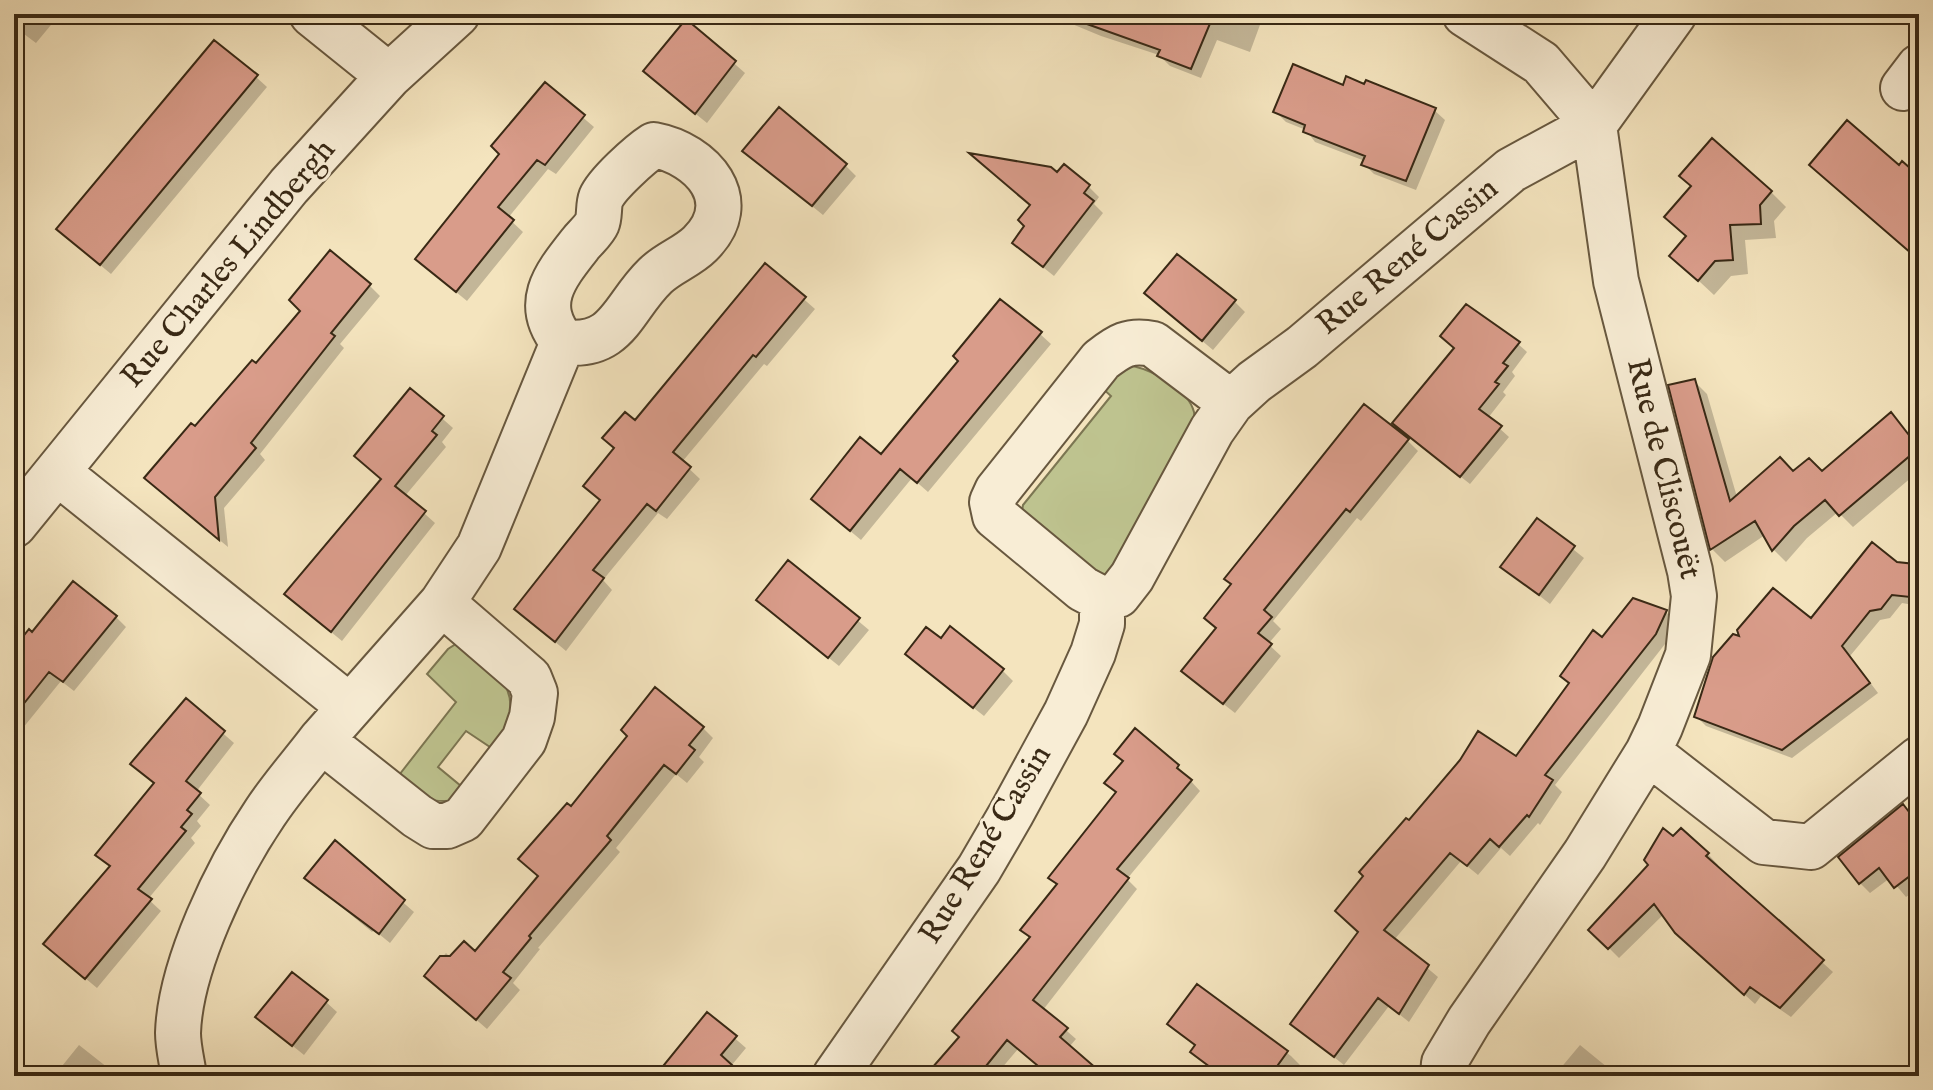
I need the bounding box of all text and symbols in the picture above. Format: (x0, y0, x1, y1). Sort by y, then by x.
street label: Rue Charles Lindbergh (113, 131, 345, 397)
street label: Rue René Cassin (1309, 169, 1507, 345)
street label: Rue de Cliscouët (1616, 355, 1710, 584)
street label: Rue René Cassin (911, 738, 1061, 952)

